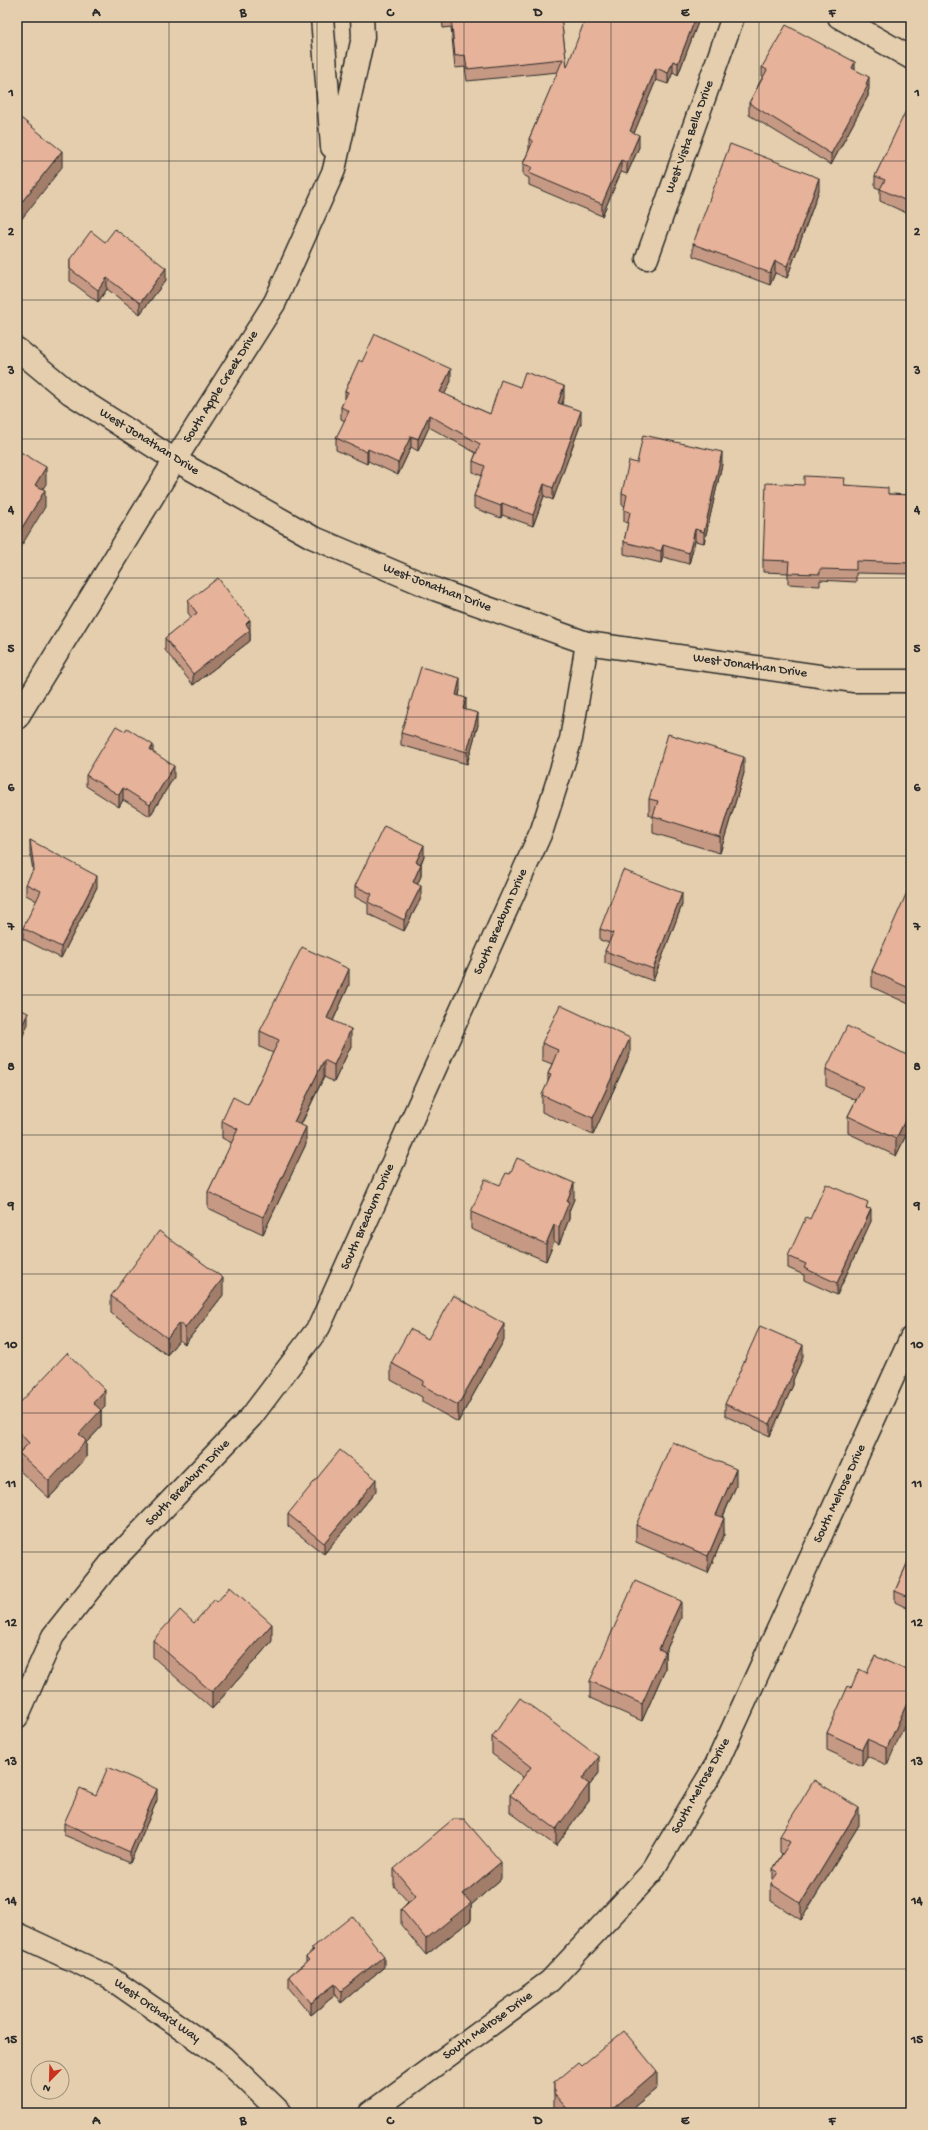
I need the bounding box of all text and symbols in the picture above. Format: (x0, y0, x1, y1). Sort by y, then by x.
text: A (91, 6, 101, 21)
text: B (239, 6, 248, 21)
text: C (385, 6, 395, 21)
text: D (533, 6, 543, 21)
text: E (681, 6, 690, 21)
text: F (828, 6, 837, 21)
street label: West Vista Bella Drive (663, 78, 718, 196)
text: 1 (7, 86, 14, 101)
text: 1 (913, 86, 920, 101)
text: 2 (8, 225, 15, 240)
text: 2 (914, 225, 921, 240)
street label: South Apple Creek Drive (180, 328, 262, 446)
text: 3 (7, 364, 15, 379)
text: 3 (913, 364, 921, 379)
street label: West Jonathan Drive (96, 405, 202, 479)
text: 4 (7, 503, 15, 518)
text: 4 (913, 503, 921, 518)
street label: West Jonathan Drive (381, 560, 494, 616)
text: 5 (8, 642, 15, 657)
text: 5 (914, 642, 921, 657)
street label: West Jonathan Drive (692, 651, 808, 681)
text: 6 (8, 781, 15, 796)
text: 6 (914, 781, 921, 796)
street label: South Breaburn Drive (471, 866, 531, 977)
text: 7 (7, 920, 16, 935)
text: 7 (913, 920, 922, 935)
text: 8 (7, 1060, 15, 1075)
text: 8 (913, 1060, 921, 1075)
street label: South Breaburn Drive (338, 1161, 398, 1272)
text: 9 (7, 1199, 15, 1214)
text: 9 (913, 1199, 921, 1214)
text: 10 (4, 1338, 18, 1353)
text: 10 (910, 1338, 924, 1353)
street label: South Breaburn Drive (143, 1436, 233, 1529)
street label: South Melrose Drive (811, 1442, 870, 1546)
text: 11 (5, 1477, 16, 1492)
text: 11 (911, 1477, 922, 1492)
text: 12 (4, 1616, 17, 1631)
text: 12 (910, 1616, 923, 1631)
street label: South Melrose Drive (668, 1735, 734, 1836)
text: 13 (4, 1755, 17, 1770)
text: 13 (910, 1755, 923, 1770)
text: 14 (4, 1894, 18, 1909)
text: 14 (910, 1894, 924, 1909)
street label: West Orchard Way (111, 1976, 204, 2047)
street label: South Melrose Drive (440, 1988, 536, 2064)
text: 15 (4, 2033, 17, 2048)
text: 15 (910, 2033, 923, 2048)
north arrow (30, 2060, 70, 2100)
text: N (41, 2080, 53, 2094)
text: A (91, 2114, 101, 2129)
text: B (239, 2114, 248, 2129)
text: C (385, 2114, 395, 2129)
text: D (533, 2114, 543, 2129)
text: E (681, 2114, 690, 2129)
text: F (828, 2114, 837, 2129)

